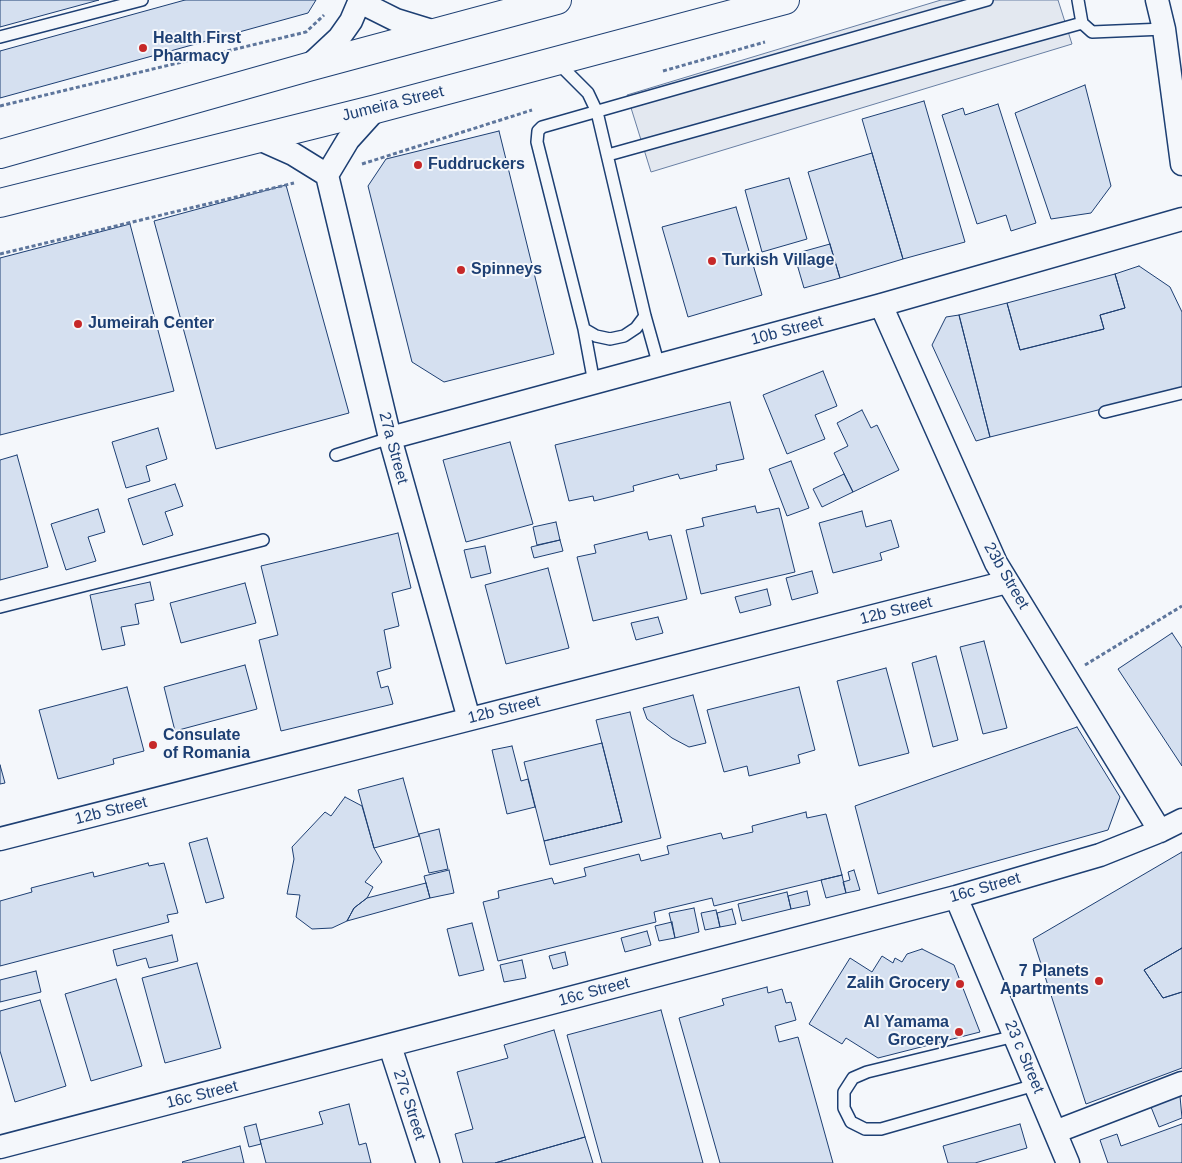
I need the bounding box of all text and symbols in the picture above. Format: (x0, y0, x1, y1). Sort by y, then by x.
place label: Health First Pharmacy (153, 29, 241, 67)
marker: Health First Pharmacy (137, 42, 149, 54)
street label: Jumeira Street (340, 82, 446, 126)
place label: Fuddruckers (428, 155, 525, 175)
marker: Fuddruckers (412, 159, 424, 171)
place label: Turkish Village (722, 251, 834, 271)
marker: Turkish Village (706, 255, 718, 267)
place label: Spinneys (471, 260, 542, 280)
marker: Spinneys (455, 264, 467, 276)
street label: 10b Street (749, 312, 825, 350)
place label: Jumeirah Center (88, 314, 214, 334)
marker: Jumeirah Center (72, 318, 84, 330)
street label: 27a Street (374, 410, 412, 486)
street label: 23b Street (979, 539, 1033, 613)
street label: 12b Street (858, 593, 934, 629)
street label: 12b Street (466, 692, 542, 728)
place label: Consulate of Romania (163, 726, 250, 764)
marker: Consulate of Romania (147, 739, 159, 751)
street label: 12b Street (73, 793, 149, 829)
street label: 16c Street (947, 869, 1023, 907)
place label: 7 Planets Apartments (1000, 962, 1089, 1000)
street label: 16c Street (556, 973, 632, 1011)
place label: Zalih Grocery (847, 974, 950, 994)
marker: 7 Planets Apartments (1093, 975, 1105, 987)
marker: Zalih Grocery (954, 978, 966, 990)
place label: Al Yamama Grocery (864, 1013, 949, 1051)
street label: 23 c Street (1000, 1018, 1048, 1096)
marker: Al Yamama Grocery (953, 1026, 965, 1038)
street label: 27c Street (389, 1067, 429, 1143)
street label: 16c Street (164, 1077, 240, 1113)

